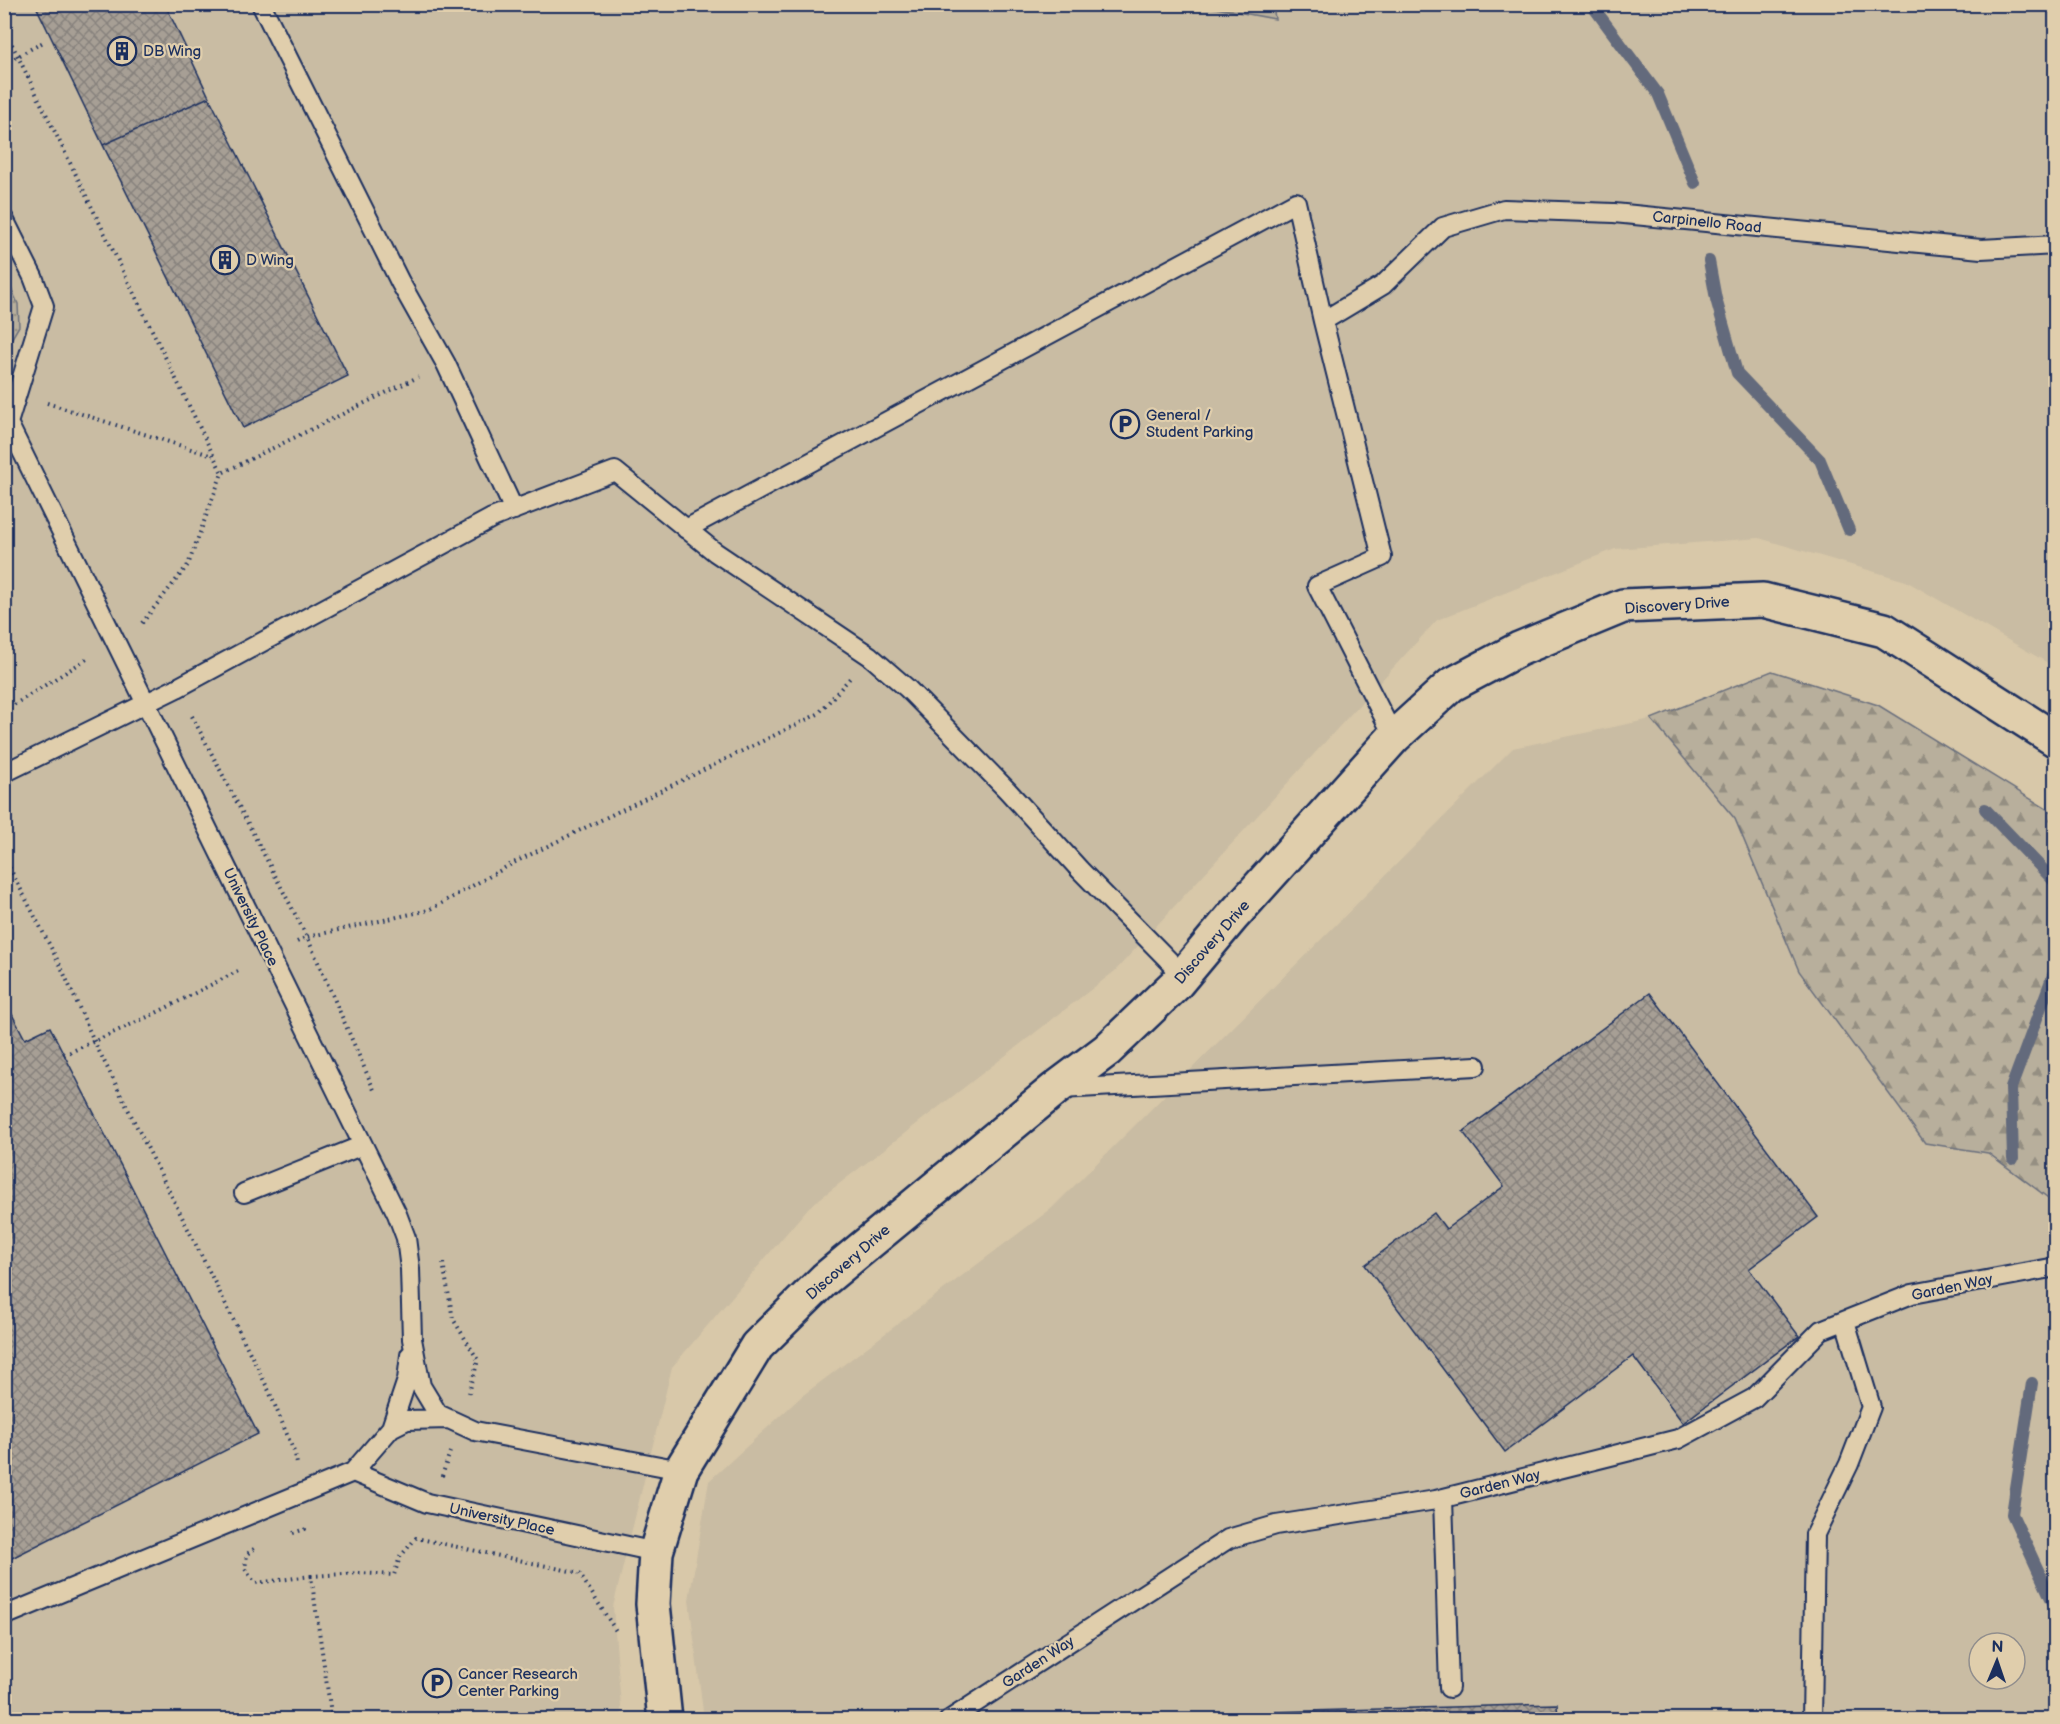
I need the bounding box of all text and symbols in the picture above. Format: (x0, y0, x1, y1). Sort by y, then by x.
building icon: DB Wing (106, 35, 138, 67)
place label: DB Wing (143, 42, 201, 61)
street label: Carpinello Road (1651, 207, 1762, 238)
building icon: D Wing (209, 244, 241, 276)
place label: D Wing (246, 251, 294, 270)
place label: General / Student Parking (1146, 406, 1253, 442)
parking icon: General / Student Parking (1109, 408, 1141, 440)
street label: Discovery Drive (1624, 592, 1730, 619)
street label: University Place (219, 865, 283, 970)
street label: Discovery Drive (1171, 896, 1254, 988)
street label: Discovery Drive (802, 1221, 894, 1304)
street label: Garden Way (1910, 1270, 1995, 1305)
street label: Garden Way (1458, 1465, 1543, 1504)
street label: University Place (447, 1499, 556, 1540)
north arrow (1967, 1631, 2027, 1691)
street label: Garden Way (999, 1632, 1078, 1693)
text: N (1991, 1638, 2004, 1657)
place label: Cancer Research Center Parking (458, 1665, 578, 1701)
parking icon: Cancer Research Center Parking (421, 1667, 453, 1699)

